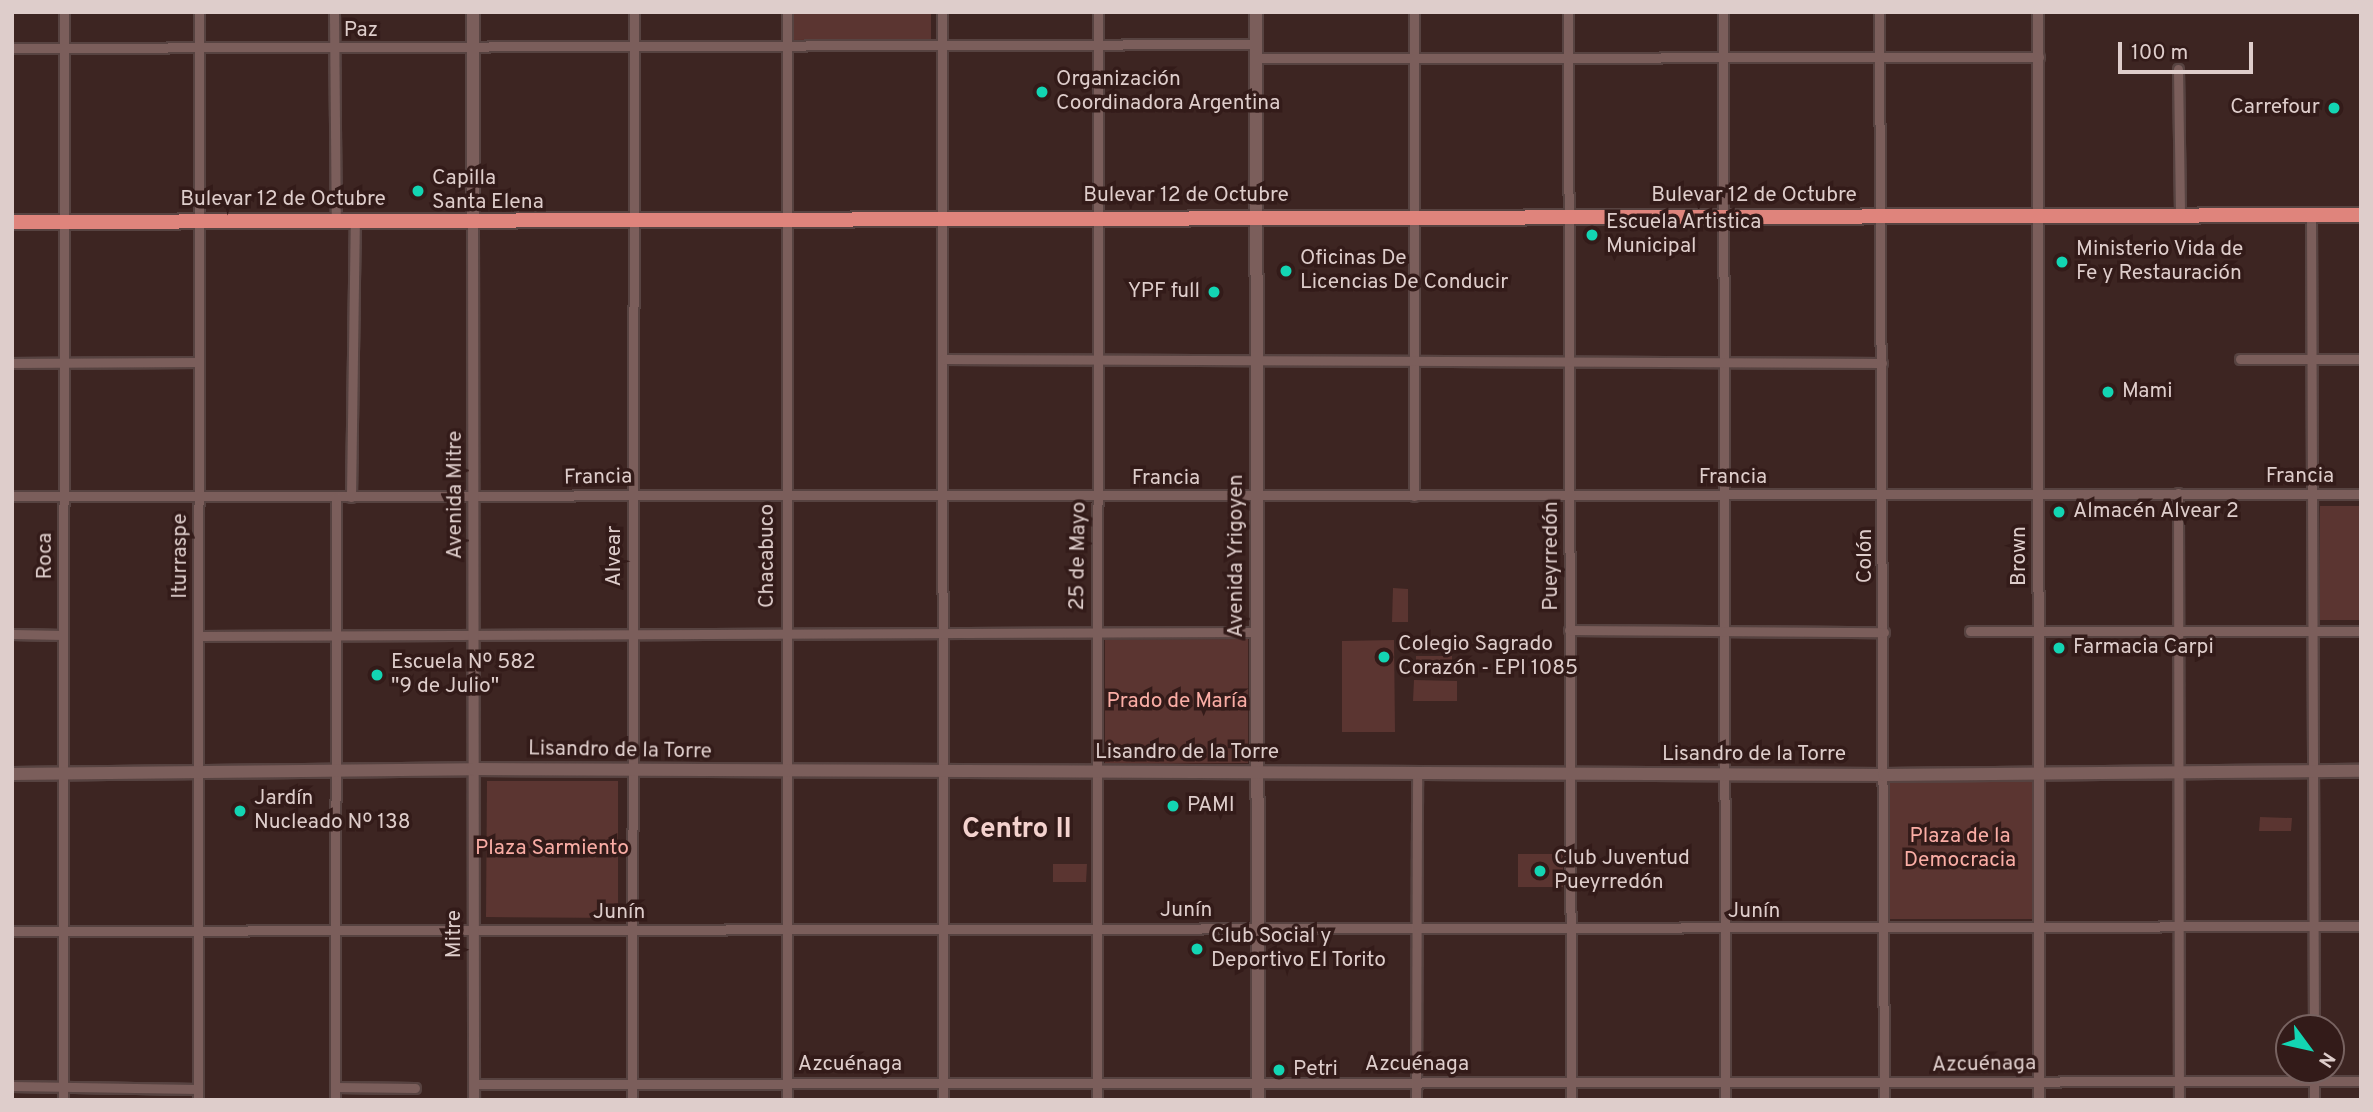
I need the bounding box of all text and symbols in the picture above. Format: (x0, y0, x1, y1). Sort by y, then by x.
street label: Paz (344, 18, 378, 44)
scale bar (2121, 28, 2256, 72)
text: 100 m (2131, 40, 2188, 67)
place label: Organización Coordinadora Argentina (1056, 67, 1281, 117)
marker: Organización Coordinadora Argentina (1034, 84, 1050, 100)
place label: Carrefour (2230, 95, 2320, 121)
marker: Carrefour (2326, 100, 2342, 116)
place label: Capilla Santa Elena (432, 166, 544, 216)
marker: Capilla Santa Elena (410, 183, 426, 199)
street label: Bulevar 12 de Octubre (1083, 183, 1289, 209)
street label: Bulevar 12 de Octubre (1651, 183, 1857, 209)
street label: Bulevar 12 de Octubre (180, 187, 386, 213)
place label: Escuela Artistica Municipal (1606, 210, 1762, 260)
marker: Escuela Artistica Municipal (1584, 227, 1600, 243)
place label: Ministerio Vida de Fe y Restauración (2076, 237, 2244, 287)
place label: Oficinas De Licencias De Conducir (1300, 246, 1508, 296)
marker: Ministerio Vida de Fe y Restauración (2054, 254, 2070, 270)
marker: Oficinas De Licencias De Conducir (1278, 263, 1294, 279)
place label: YPF full (1128, 279, 1200, 305)
marker: YPF full (1206, 284, 1222, 300)
place label: Mami (2122, 379, 2173, 405)
marker: Mami (2100, 384, 2116, 400)
street label: Avenida Mitre (443, 431, 469, 559)
street label: Francia (2266, 464, 2334, 490)
street label: Francia (564, 465, 632, 491)
street label: Francia (1699, 465, 1767, 491)
street label: Francia (1132, 466, 1200, 492)
street label: Avenida Yrigoyen (1224, 474, 1250, 638)
place label: Almacén Alvear 2 (2073, 499, 2240, 525)
street label: 25 de Mayo (1065, 501, 1093, 611)
street label: Pueyrredón (1539, 501, 1565, 611)
street label: Chacabuco (755, 504, 781, 608)
marker: Almacén Alvear 2 (2051, 504, 2067, 520)
street label: Iturraspe (168, 513, 194, 599)
street label: Alvear (602, 525, 628, 587)
street label: Brown (2007, 526, 2033, 586)
street label: Colón (1853, 529, 1879, 583)
street label: Roca (33, 533, 59, 579)
place label: Colegio Sagrado Corazón - EPI 1085 (1398, 632, 1578, 682)
place label: Farmacia Carpi (2073, 635, 2214, 661)
marker: Farmacia Carpi (2051, 640, 2067, 656)
marker: Colegio Sagrado Corazón - EPI 1085 (1376, 649, 1392, 665)
place label: Escuela Nº 582 "9 de Julio" (391, 650, 536, 700)
marker: Escuela Nº 582 "9 de Julio" (369, 667, 385, 683)
park label: Prado de María (1107, 689, 1247, 715)
street label: Lisandro de la Torre (527, 737, 713, 765)
street label: Lisandro de la Torre (1095, 740, 1279, 766)
street label: Lisandro de la Torre (1662, 742, 1846, 768)
place label: Jardín Nucleado Nº 138 (254, 786, 411, 836)
place label: PAMI (1187, 793, 1235, 819)
marker: PAMI (1165, 798, 1181, 814)
marker: Jardín Nucleado Nº 138 (232, 803, 248, 819)
district label: Centro II (962, 813, 1072, 847)
park label: Plaza de la Democracia (1904, 824, 2016, 874)
park label: Plaza Sarmiento (475, 836, 629, 862)
place label: Club Juventud Pueyrredón (1554, 846, 1690, 896)
marker: Club Juventud Pueyrredón (1532, 863, 1548, 879)
street label: Junín (1160, 898, 1212, 924)
street label: Junín (1728, 899, 1780, 925)
street label: Junín (593, 900, 645, 926)
street label: Mitre (442, 910, 468, 958)
place label: Club Social y Deportivo El Torito (1211, 924, 1387, 974)
marker: Club Social y Deportivo El Torito (1189, 941, 1205, 957)
north arrow (2275, 1014, 2345, 1084)
text: N (2312, 1047, 2340, 1072)
street label: Azcuénaga (1932, 1051, 2036, 1079)
street label: Azcuénaga (798, 1052, 902, 1078)
street label: Azcuénaga (1365, 1052, 1469, 1078)
place label: Petri (1293, 1057, 1338, 1083)
marker: Petri (1271, 1062, 1287, 1078)

